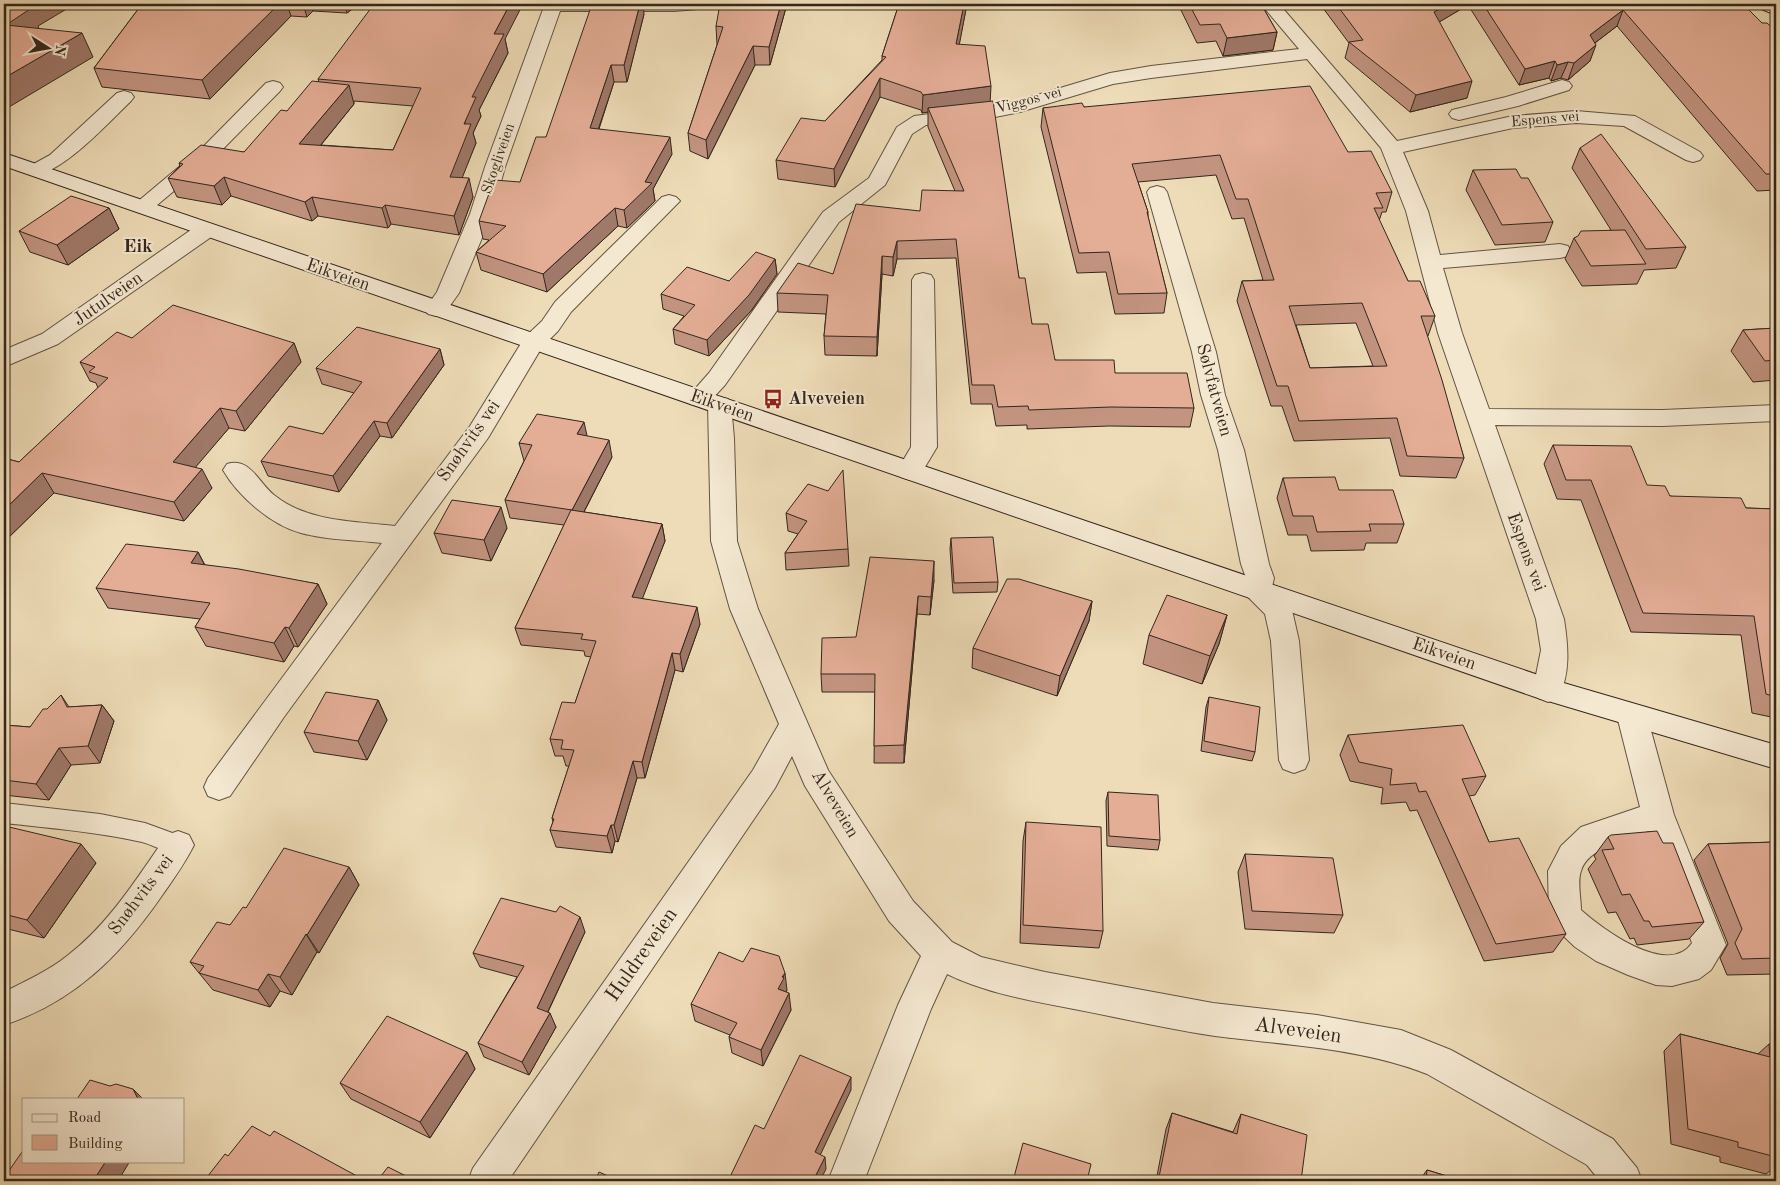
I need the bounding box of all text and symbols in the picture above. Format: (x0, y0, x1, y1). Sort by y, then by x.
north arrow (22, 22, 72, 72)
text: N (52, 44, 68, 57)
street label: Viggos vei (994, 85, 1064, 117)
street label: Espens vei (1510, 110, 1580, 130)
street label: Skogliveien (480, 122, 518, 196)
district label: Eik (123, 238, 153, 257)
street label: Eikveien (304, 256, 373, 294)
street label: Jutulveien (70, 269, 146, 329)
street label: Sølvfatveien (1193, 342, 1235, 439)
street label: Eikveien (688, 387, 757, 425)
bus stop icon: Alveveien (762, 388, 784, 410)
place label: Alveveien (788, 390, 865, 408)
street label: Snøhvits vei (434, 397, 504, 485)
street label: Espens vei (1503, 510, 1549, 594)
street label: Eikveien (1410, 635, 1479, 673)
street label: Alveveien (808, 767, 862, 841)
street label: Snøhvits vei (105, 852, 177, 938)
street label: Huldreveien (602, 904, 682, 1006)
street label: Alveveien (1253, 1014, 1343, 1048)
legend (22, 1098, 185, 1162)
text: Road (68, 1111, 102, 1126)
text: Building (68, 1137, 123, 1152)

